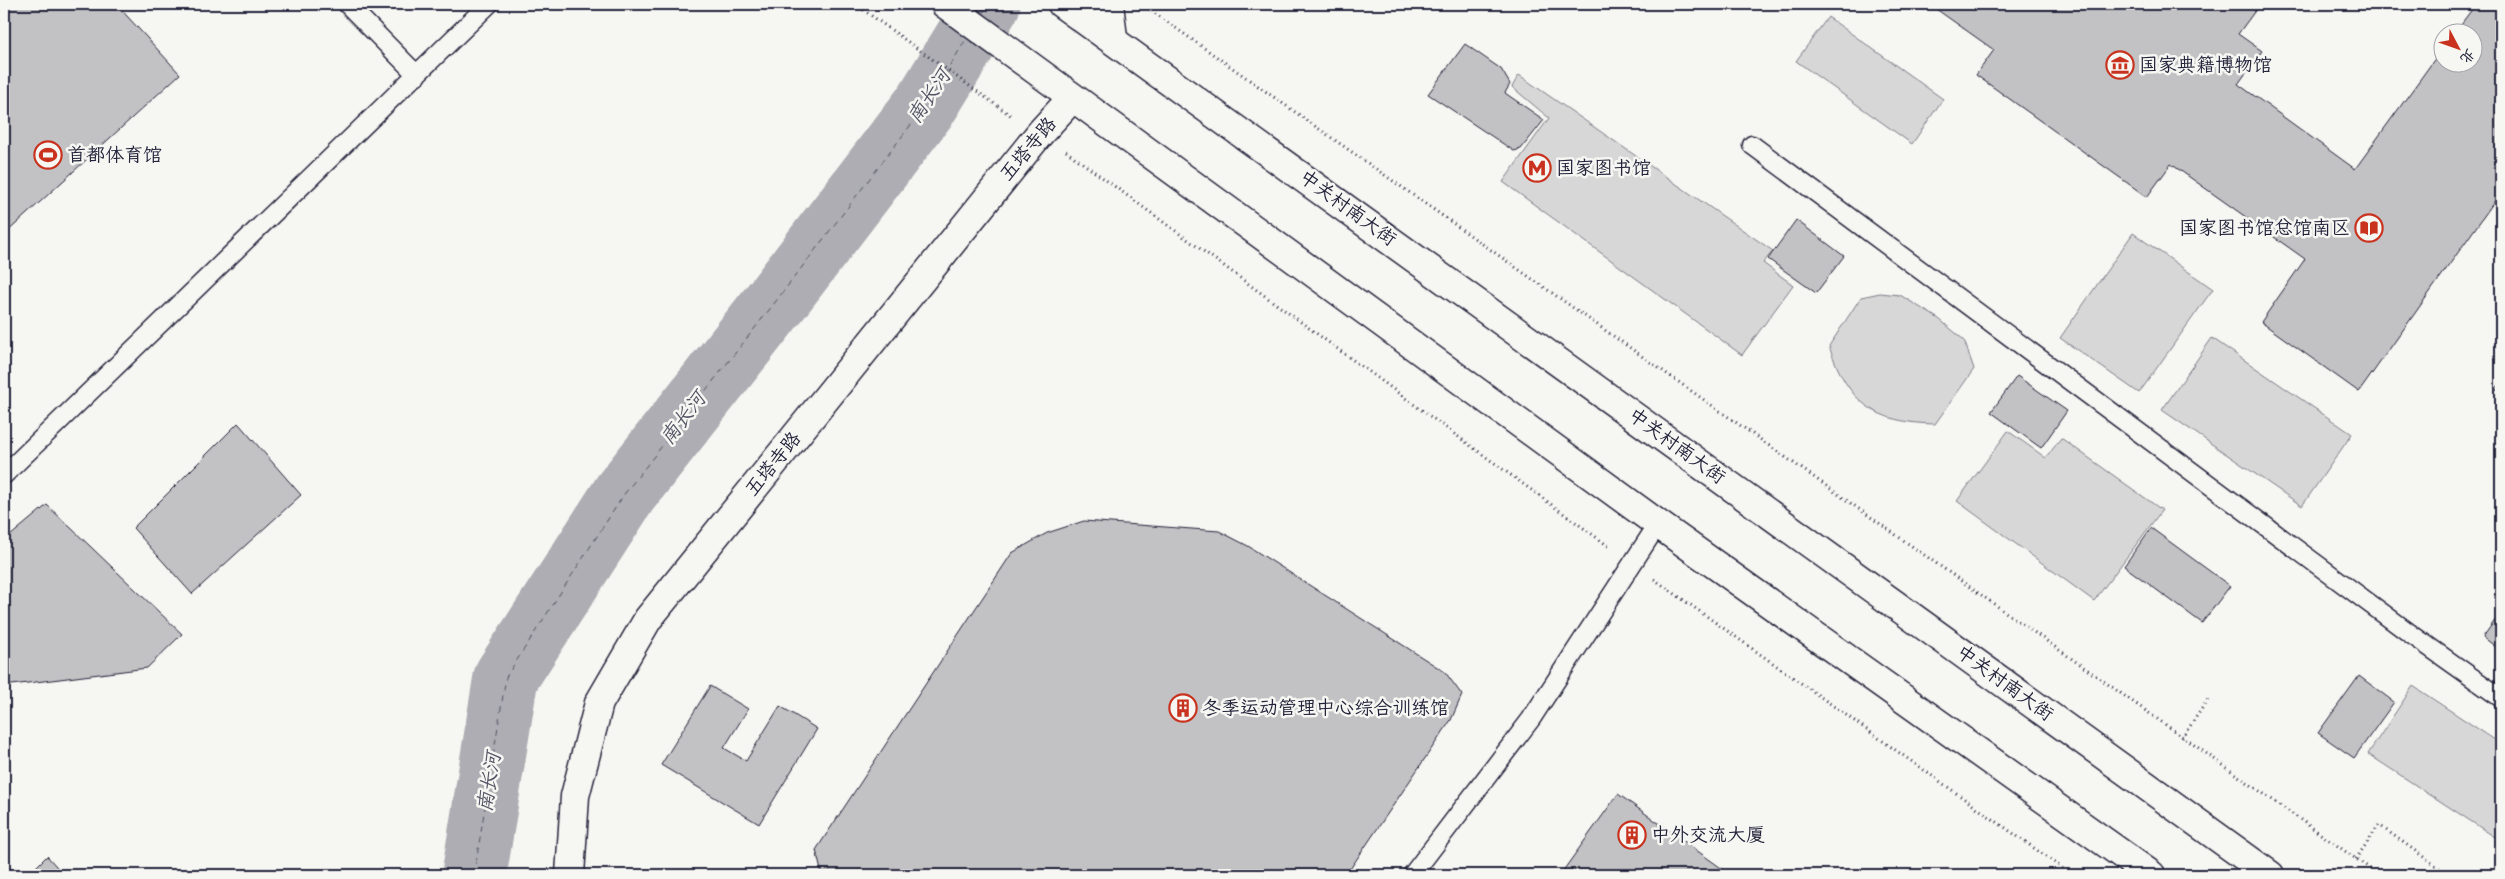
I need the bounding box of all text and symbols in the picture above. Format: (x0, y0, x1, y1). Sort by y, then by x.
north arrow (2432, 22, 2482, 72)
text: 北 (2456, 45, 2478, 67)
museum icon: 国家典籍博物馆 (2105, 50, 2135, 80)
place label: 国家典籍博物馆 (2139, 54, 2272, 76)
water label: 南长河 (903, 62, 957, 127)
street label: 五塔寺路 (995, 113, 1061, 185)
sports icon: 首都体育馆 (33, 140, 63, 170)
place label: 首都体育馆 (67, 144, 162, 166)
metro station icon: 国家图书馆 (1522, 153, 1552, 183)
place label: 国家图书馆 (1556, 157, 1651, 179)
street label: 中关村南大街 (1295, 166, 1401, 250)
library icon: 国家图书馆总馆南区 (2354, 213, 2384, 243)
place label: 国家图书馆总馆南区 (2179, 217, 2350, 239)
water label: 南长河 (655, 385, 712, 449)
street label: 中关村南大街 (1624, 404, 1730, 488)
street label: 五塔寺路 (741, 428, 805, 500)
street label: 中关村南大街 (1952, 641, 2058, 725)
building icon: 冬季运动管理中心综合训练馆 (1168, 693, 1198, 723)
place label: 冬季运动管理中心综合训练馆 (1202, 697, 1449, 719)
water label: 南长河 (473, 748, 506, 813)
building icon: 中外交流大厦 (1617, 820, 1647, 850)
place label: 中外交流大厦 (1651, 824, 1765, 846)

